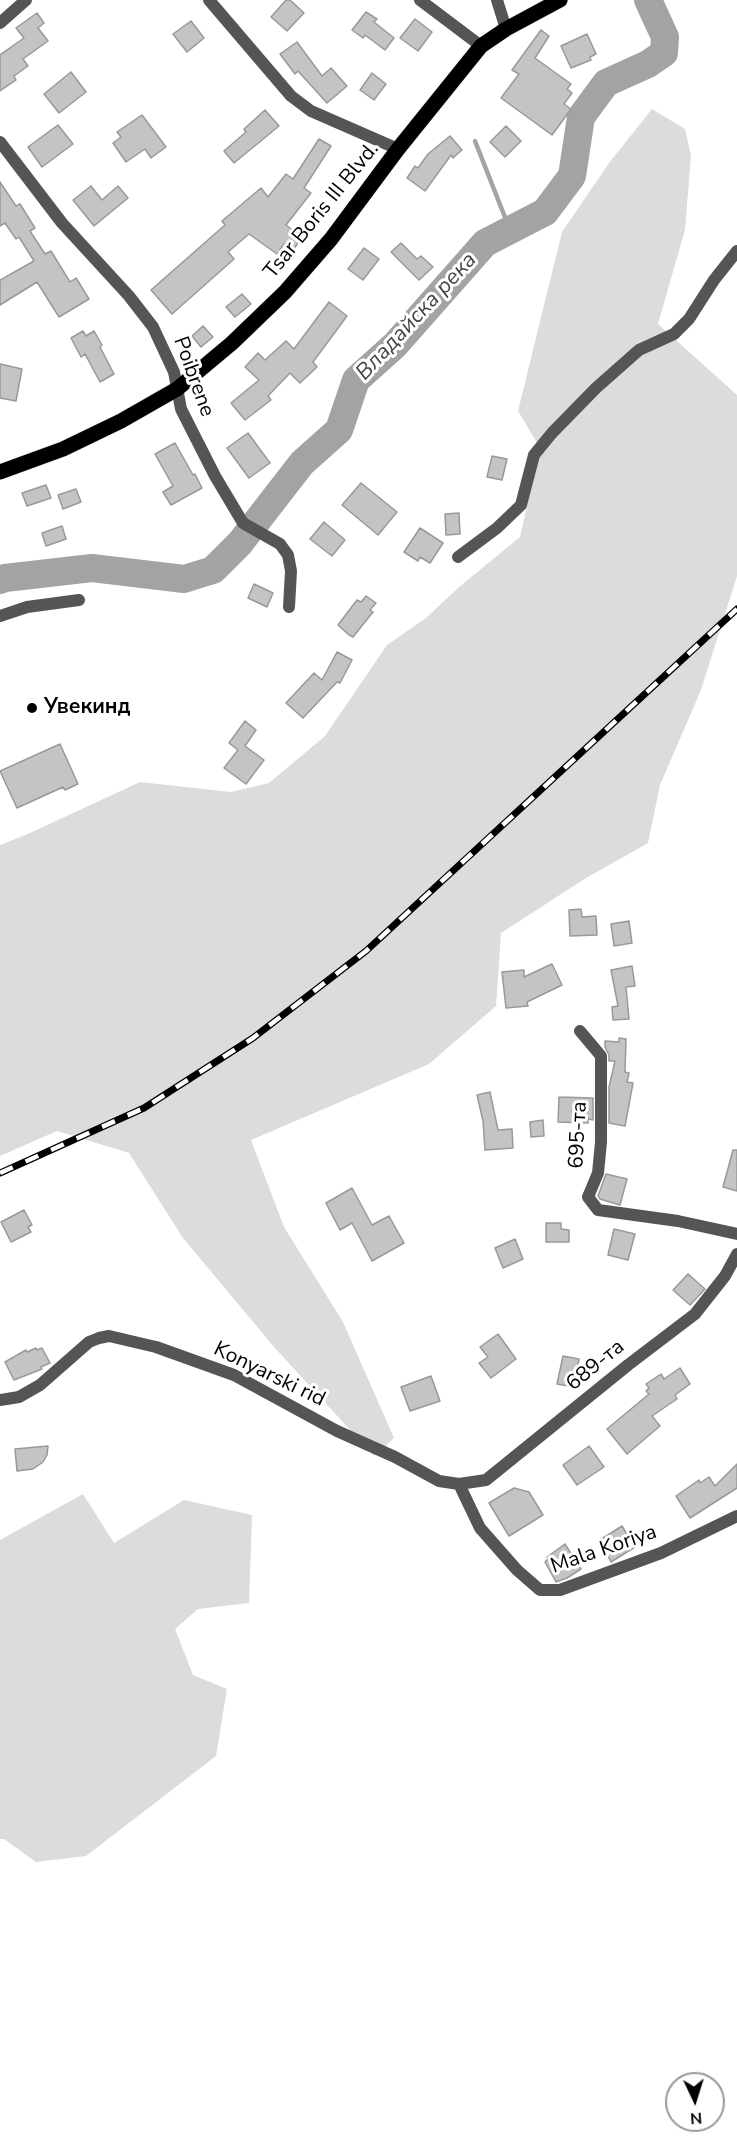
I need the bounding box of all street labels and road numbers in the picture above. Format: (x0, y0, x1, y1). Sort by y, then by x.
street label: Tsar Boris III Blvd. (259, 138, 385, 284)
street label: Poibrene (167, 334, 219, 420)
street label: 695-та (565, 1101, 593, 1169)
street label: 689-та (562, 1335, 630, 1397)
street label: Konyarski rid (209, 1337, 329, 1413)
street label: Mala Koriya (548, 1520, 660, 1580)

